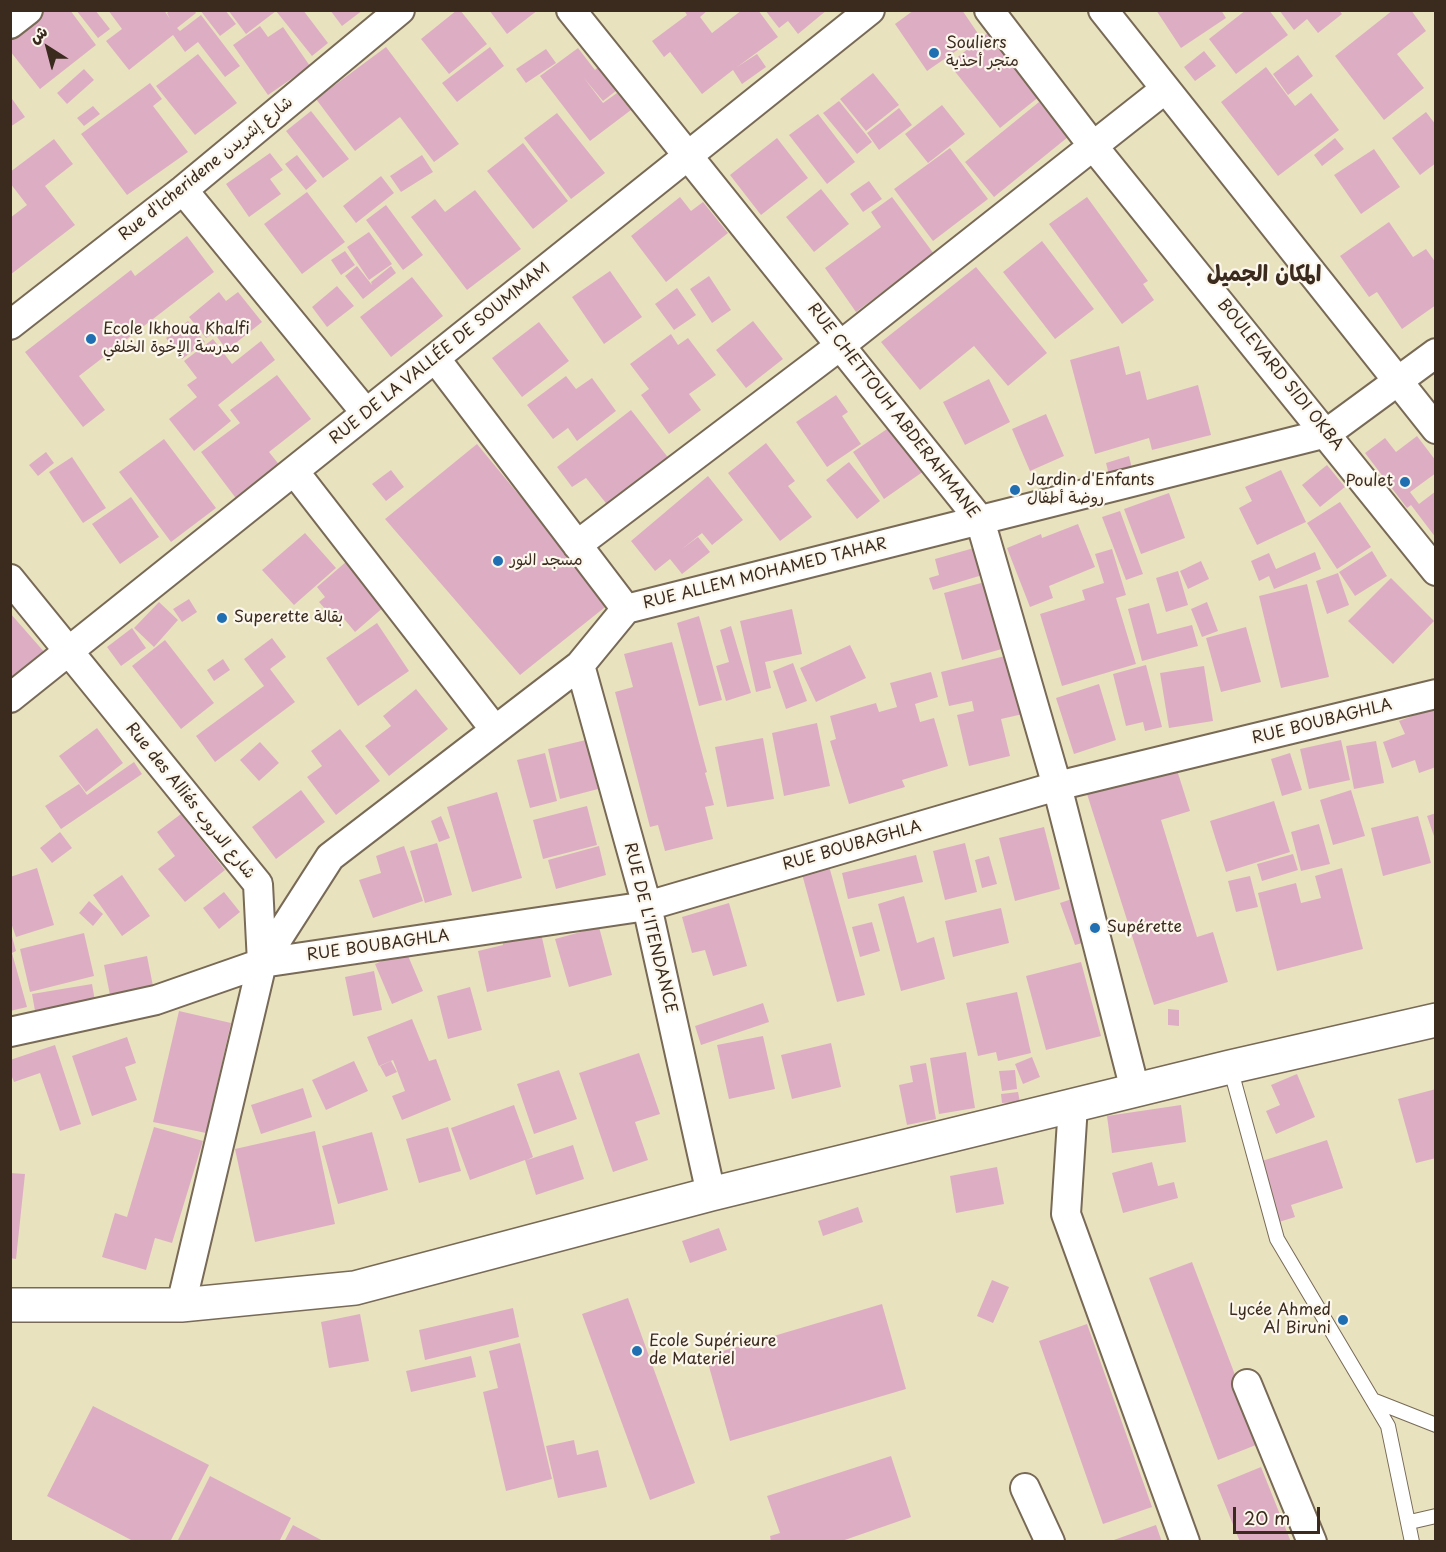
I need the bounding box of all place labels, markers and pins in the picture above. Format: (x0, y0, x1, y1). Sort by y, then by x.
place label: Souliers متجر أحذية (946, 34, 1019, 72)
marker: Souliers متجر أحذية (927, 46, 941, 60)
place label: Ecole Ikhoua Khalfi مدرسة الإخوة الخلفي (103, 320, 250, 358)
marker: Ecole Ikhoua Khalfi مدرسة الإخوة الخلفي (84, 332, 98, 346)
place label: Jardin d'Enfants روضة أطفال (1027, 471, 1154, 509)
place label: Poulet (1345, 472, 1393, 492)
marker: Poulet (1398, 475, 1412, 489)
marker: Jardin d'Enfants روضة أطفال (1008, 483, 1022, 497)
place label: مسجد النور (510, 551, 583, 571)
marker: مسجد النور (491, 554, 505, 568)
place label: Superette بقالة (234, 608, 343, 628)
marker: Superette بقالة (215, 611, 229, 625)
place label: Supérette (1107, 918, 1182, 938)
marker: Supérette (1088, 921, 1102, 935)
place label: Lycée Ahmed Al Biruni (1229, 1301, 1331, 1339)
marker: Lycée Ahmed Al Biruni (1336, 1313, 1350, 1327)
place label: Ecole Supérieure de Materiel (649, 1332, 776, 1370)
marker: Ecole Supérieure de Materiel (630, 1344, 644, 1358)

